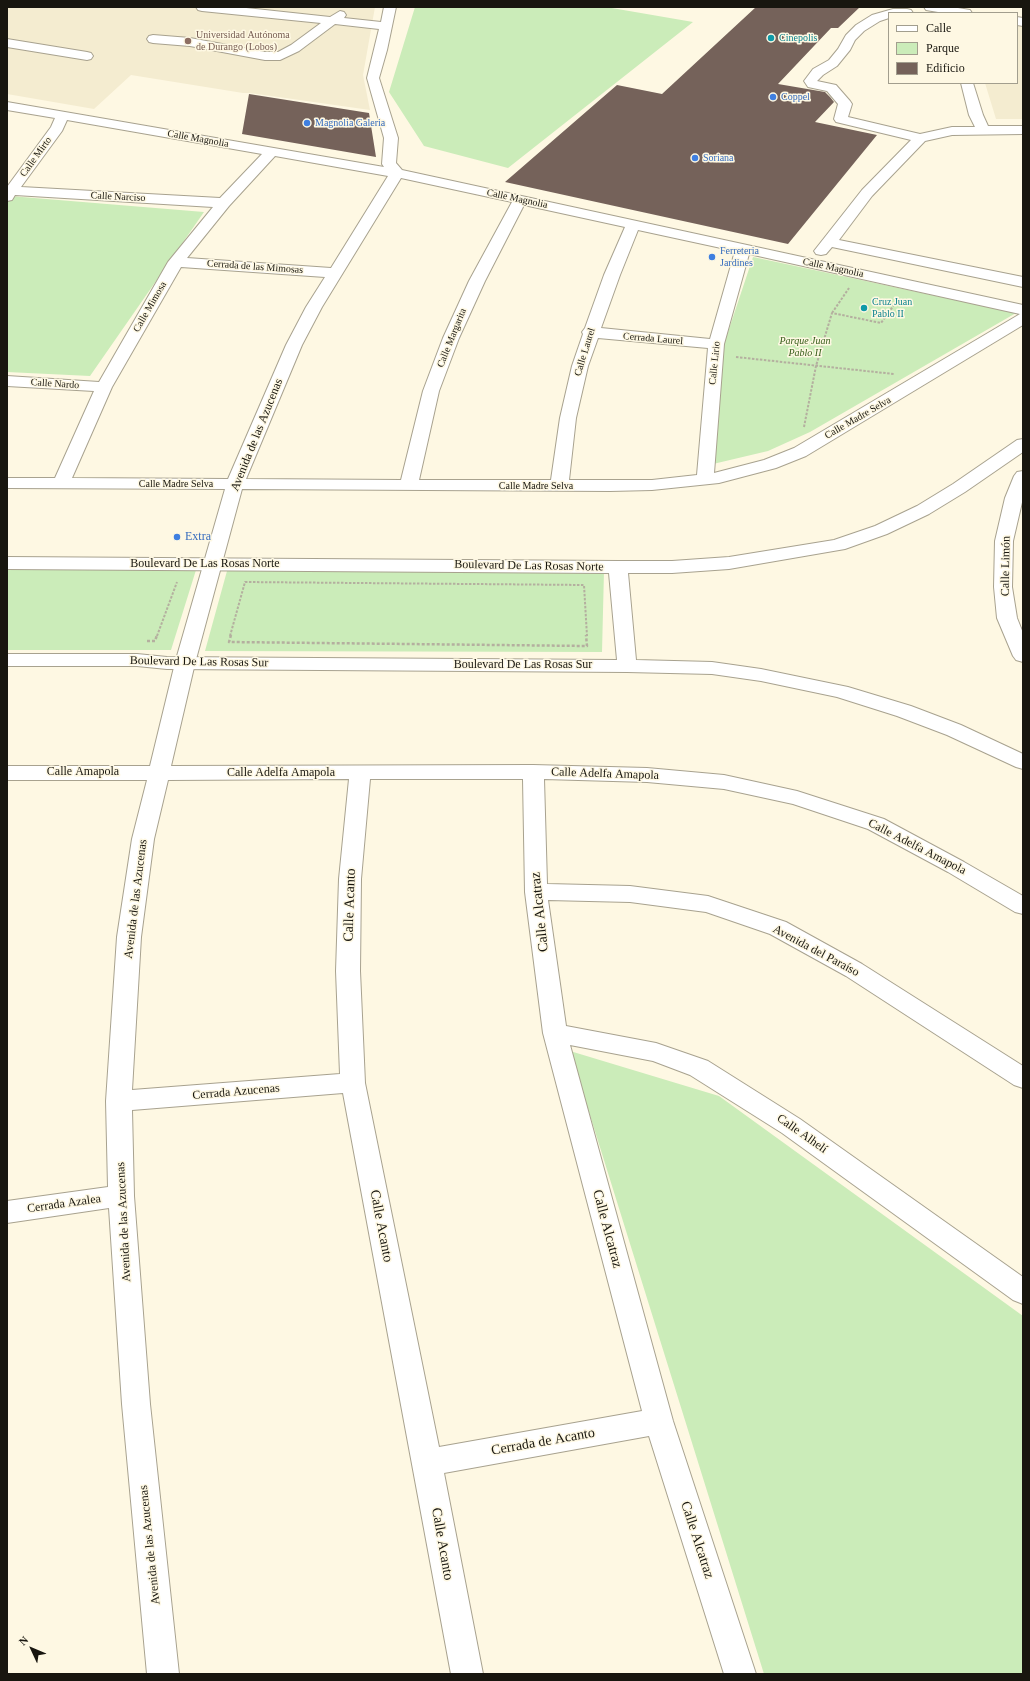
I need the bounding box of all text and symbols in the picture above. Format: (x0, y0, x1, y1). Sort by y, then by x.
legend (888, 12, 1018, 84)
text: Calle (926, 21, 951, 35)
place label: Universidad Autónoma de Durango (Lobos) (196, 29, 290, 52)
place label: Cinepolis (779, 32, 817, 44)
marker: Cinepolis (766, 33, 776, 43)
marker: Universidad Autónoma de Durango (Lobos) (183, 36, 193, 46)
text: Parque (926, 41, 959, 55)
text: Edificio (926, 61, 965, 75)
place label: Coppel (781, 91, 810, 103)
marker: Coppel (768, 92, 778, 102)
place label: Magnolia Galeria (315, 117, 385, 129)
marker: Magnolia Galeria (302, 118, 312, 128)
street label: Calle Magnolia (166, 128, 230, 150)
street label: Calle Mirto (18, 135, 54, 179)
place label: Soriana (703, 152, 734, 164)
marker: Soriana (690, 153, 700, 163)
street label: Calle Magnolia (485, 187, 549, 211)
street label: Calle Narciso (90, 190, 146, 204)
place label: Ferreteria Jardines (720, 245, 759, 268)
marker: Ferreteria Jardines (707, 252, 717, 262)
street label: Calle Magnolia (801, 256, 865, 280)
street label: Cerrada de las Mimosas (207, 258, 303, 276)
street label: Calle Mimosa (131, 280, 169, 334)
place label: Cruz Juan Pablo II (872, 296, 912, 320)
marker: Cruz Juan Pablo II (859, 303, 869, 313)
street label: Calle Margarita (435, 307, 469, 369)
street label: Calle Laurel (572, 326, 598, 378)
street label: Cerrada Laurel (622, 330, 684, 348)
park label: Parque Juan Pablo II (779, 335, 831, 358)
street label: Calle Lirio (707, 341, 723, 385)
street label: Calle Nardo (30, 376, 80, 392)
street label: Avenida de las Azucenas (228, 377, 286, 493)
street label: Calle Madre Selva (823, 394, 893, 442)
street label: Calle Madre Selva (139, 478, 213, 490)
street label: Calle Madre Selva (499, 480, 573, 492)
place label: Extra (185, 530, 211, 544)
marker: Extra (172, 532, 182, 542)
street label: Calle Limón (998, 536, 1014, 596)
street label: Boulevard De Las Rosas Norte (130, 557, 280, 571)
street label: Boulevard De Las Rosas Norte (454, 557, 604, 575)
street label: Boulevard De Las Rosas Sur (130, 654, 268, 670)
street label: Boulevard De Las Rosas Sur (454, 658, 592, 672)
street label: Calle Amapola (47, 765, 119, 779)
street label: Calle Adelfa Amapola (551, 765, 659, 783)
street label: Calle Adelfa Amapola (227, 766, 335, 780)
street label: Calle Adelfa Amapola (866, 816, 968, 878)
street label: Avenida de las Azucenas (122, 839, 150, 959)
street label: Calle Acanto (340, 868, 360, 942)
street label: Calle Alcatraz (527, 871, 553, 953)
street label: Avenida del Paraíso (770, 922, 862, 980)
street label: Cerrada Azucenas (192, 1081, 280, 1103)
street label: Calle Alhelí (774, 1111, 830, 1157)
street label: Avenida de las Azucenas (114, 1162, 134, 1282)
street label: Calle Acanto (366, 1188, 396, 1264)
street label: Calle Alcatraz (588, 1188, 626, 1270)
street label: Cerrada Azalea (26, 1192, 102, 1216)
street label: Cerrada de Acanto (490, 1425, 596, 1459)
street label: Avenida de las Azucenas (137, 1485, 163, 1605)
street label: Calle Alcatraz (677, 1499, 717, 1581)
street label: Calle Acanto (427, 1506, 457, 1582)
north arrow (12, 1629, 52, 1669)
text: N (16, 1634, 30, 1648)

